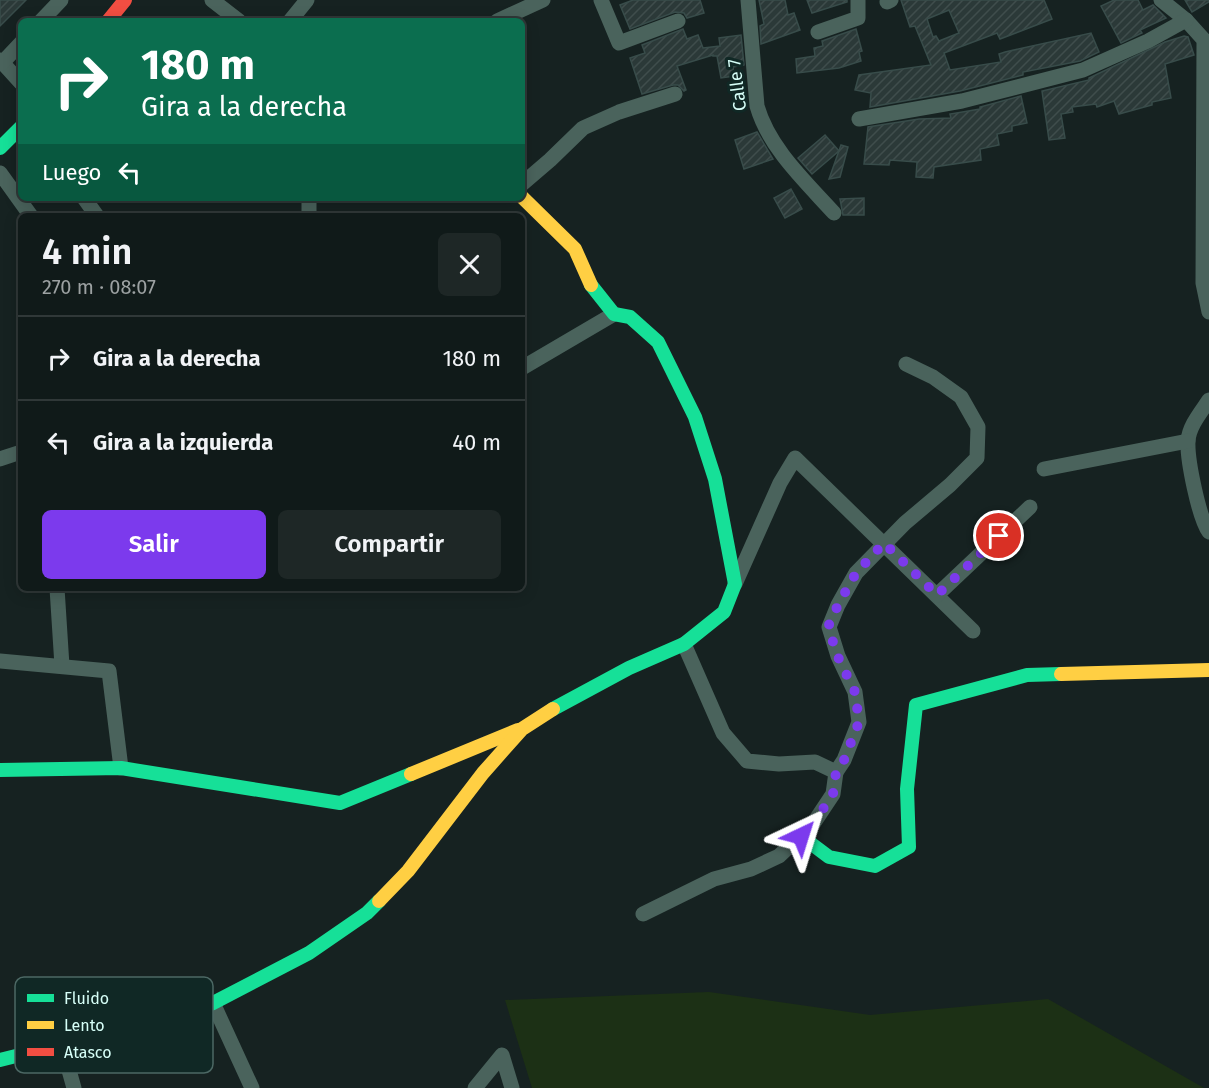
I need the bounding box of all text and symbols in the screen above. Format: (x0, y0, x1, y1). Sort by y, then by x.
text: 180 m (141, 40, 255, 90)
icon: right (42, 42, 120, 120)
street label: Calle 7 (723, 58, 751, 112)
text: Gira a la derecha (141, 91, 347, 123)
icon: left (113, 156, 146, 189)
text: Luego (42, 159, 101, 186)
text: 4 min (42, 230, 132, 274)
button: close (438, 233, 501, 296)
text: 270 m · 08:07 (42, 275, 156, 299)
icon: right (42, 342, 75, 375)
text: Gira a la derecha (93, 345, 261, 372)
text: 180 m (442, 345, 501, 372)
icon: left (42, 426, 75, 459)
text: Gira a la izquierda (93, 429, 273, 456)
text: 40 m (452, 429, 501, 456)
button: Salir (42, 510, 266, 579)
button: Compartir (278, 510, 501, 579)
pin (973, 510, 1024, 561)
icon: arrive (982, 519, 1015, 552)
position arrow (769, 804, 833, 868)
legend (15, 977, 213, 1073)
text: Fluido (64, 989, 109, 1008)
text: Lento (64, 1016, 105, 1035)
text: Atasco (64, 1043, 112, 1062)

